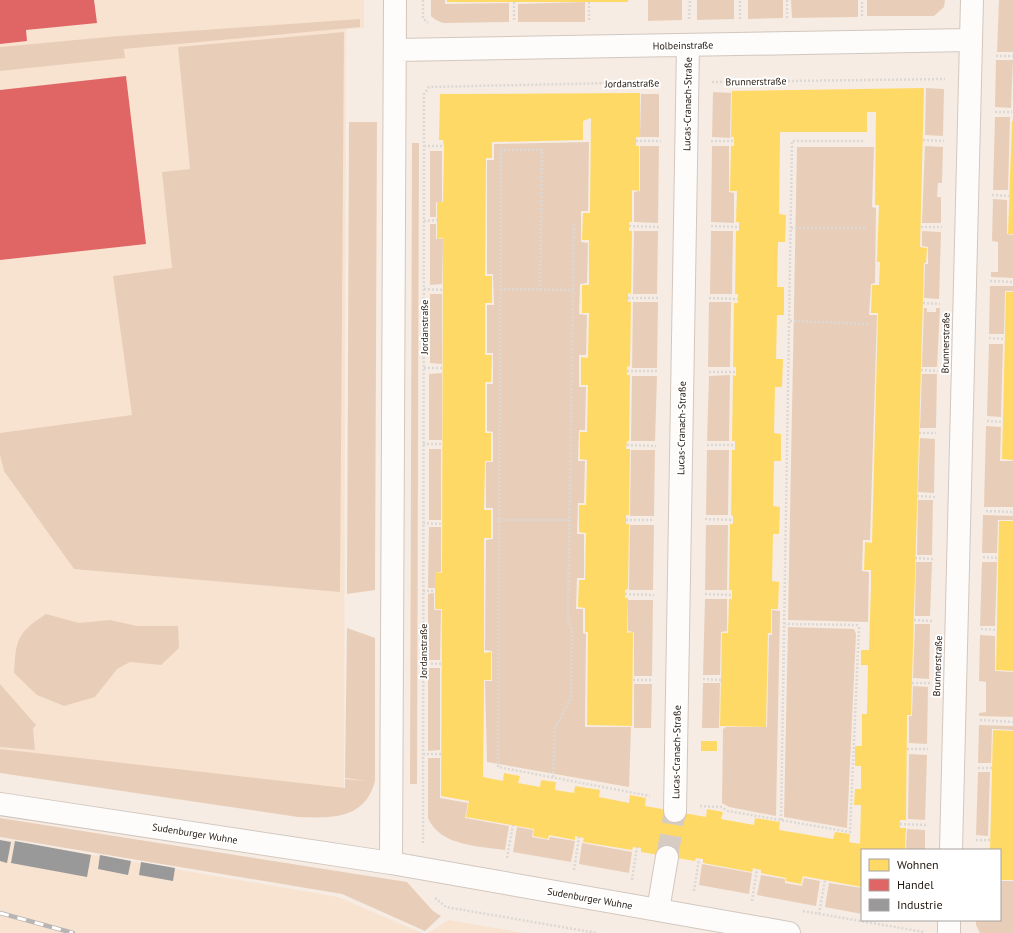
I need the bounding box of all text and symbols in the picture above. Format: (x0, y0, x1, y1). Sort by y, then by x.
street label: Holbeinstraße (653, 38, 713, 53)
street label: Lucas-Cranach-Straße (680, 57, 695, 151)
street label: Brunnerstraße (725, 74, 787, 89)
street label: Jordanstraße (604, 77, 659, 90)
street label: Jordanstraße (418, 300, 431, 355)
street label: Brunnerstraße (938, 312, 953, 374)
street label: Lucas-Cranach-Straße (674, 381, 689, 475)
street label: Jordanstraße (417, 624, 430, 679)
street label: Brunnerstraße (930, 635, 945, 697)
street label: Lucas-Cranach-Straße (669, 705, 684, 799)
street label: Sudenburger Wuhne (151, 820, 239, 847)
legend (861, 849, 1001, 921)
text: Wohnen (897, 857, 939, 872)
text: Handel (897, 877, 934, 892)
street label: Sudenburger Wuhne (546, 885, 634, 912)
text: Industrie (897, 897, 943, 912)

